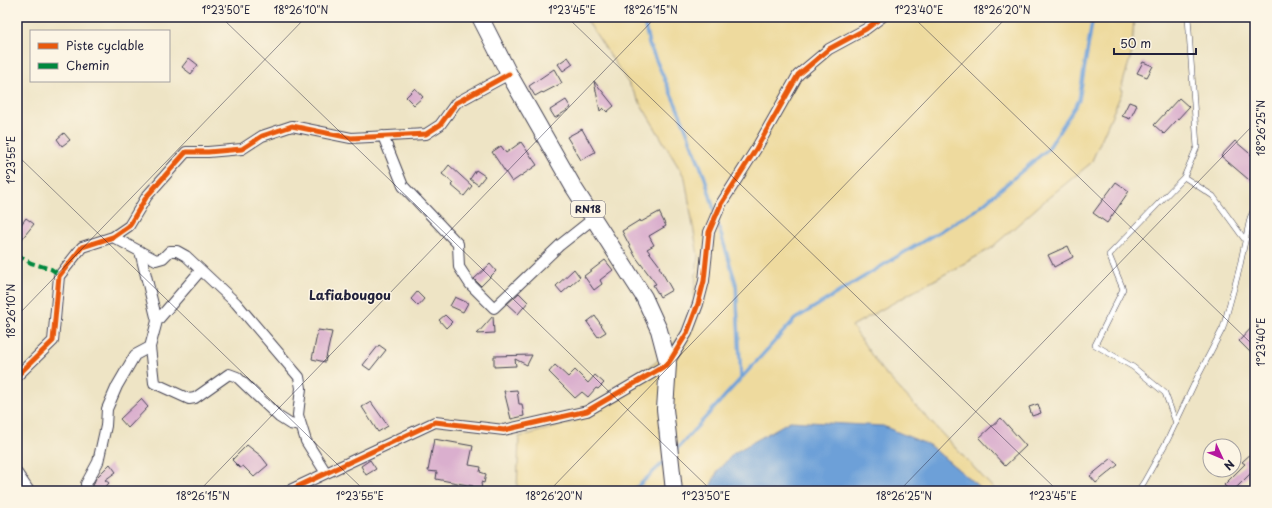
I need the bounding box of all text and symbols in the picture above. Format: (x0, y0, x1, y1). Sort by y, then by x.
text: 1°23'50"E (202, 2, 250, 17)
text: 18°26'10"N (274, 2, 328, 17)
text: 1°23'45"E (548, 2, 596, 17)
text: 18°26'15"N (624, 2, 678, 17)
text: 1°23'40"E (895, 2, 943, 17)
text: 18°26'20"N (973, 2, 1031, 17)
legend (30, 30, 170, 82)
scale bar (1114, 30, 1196, 56)
text: 50 m (1120, 34, 1151, 52)
text: Piste cyclable (66, 36, 144, 54)
text: Chemin (66, 56, 110, 74)
text: 18°26'25"N (1253, 100, 1268, 156)
text: 1°23'55"E (3, 136, 18, 184)
road number: RN18 (571, 201, 605, 217)
text: 18°26'10"N (3, 284, 18, 338)
district label: Lafiabougou (309, 285, 391, 304)
text: 1°23'40"E (1253, 318, 1268, 366)
north arrow (1202, 438, 1242, 478)
text: N (1220, 456, 1239, 475)
text: 18°26'15"N (176, 488, 230, 503)
text: 1°23'55"E (336, 488, 384, 503)
text: 18°26'20"N (525, 488, 583, 503)
text: 1°23'50"E (682, 488, 730, 503)
text: 18°26'25"N (876, 488, 932, 503)
text: 1°23'45"E (1029, 488, 1077, 503)

